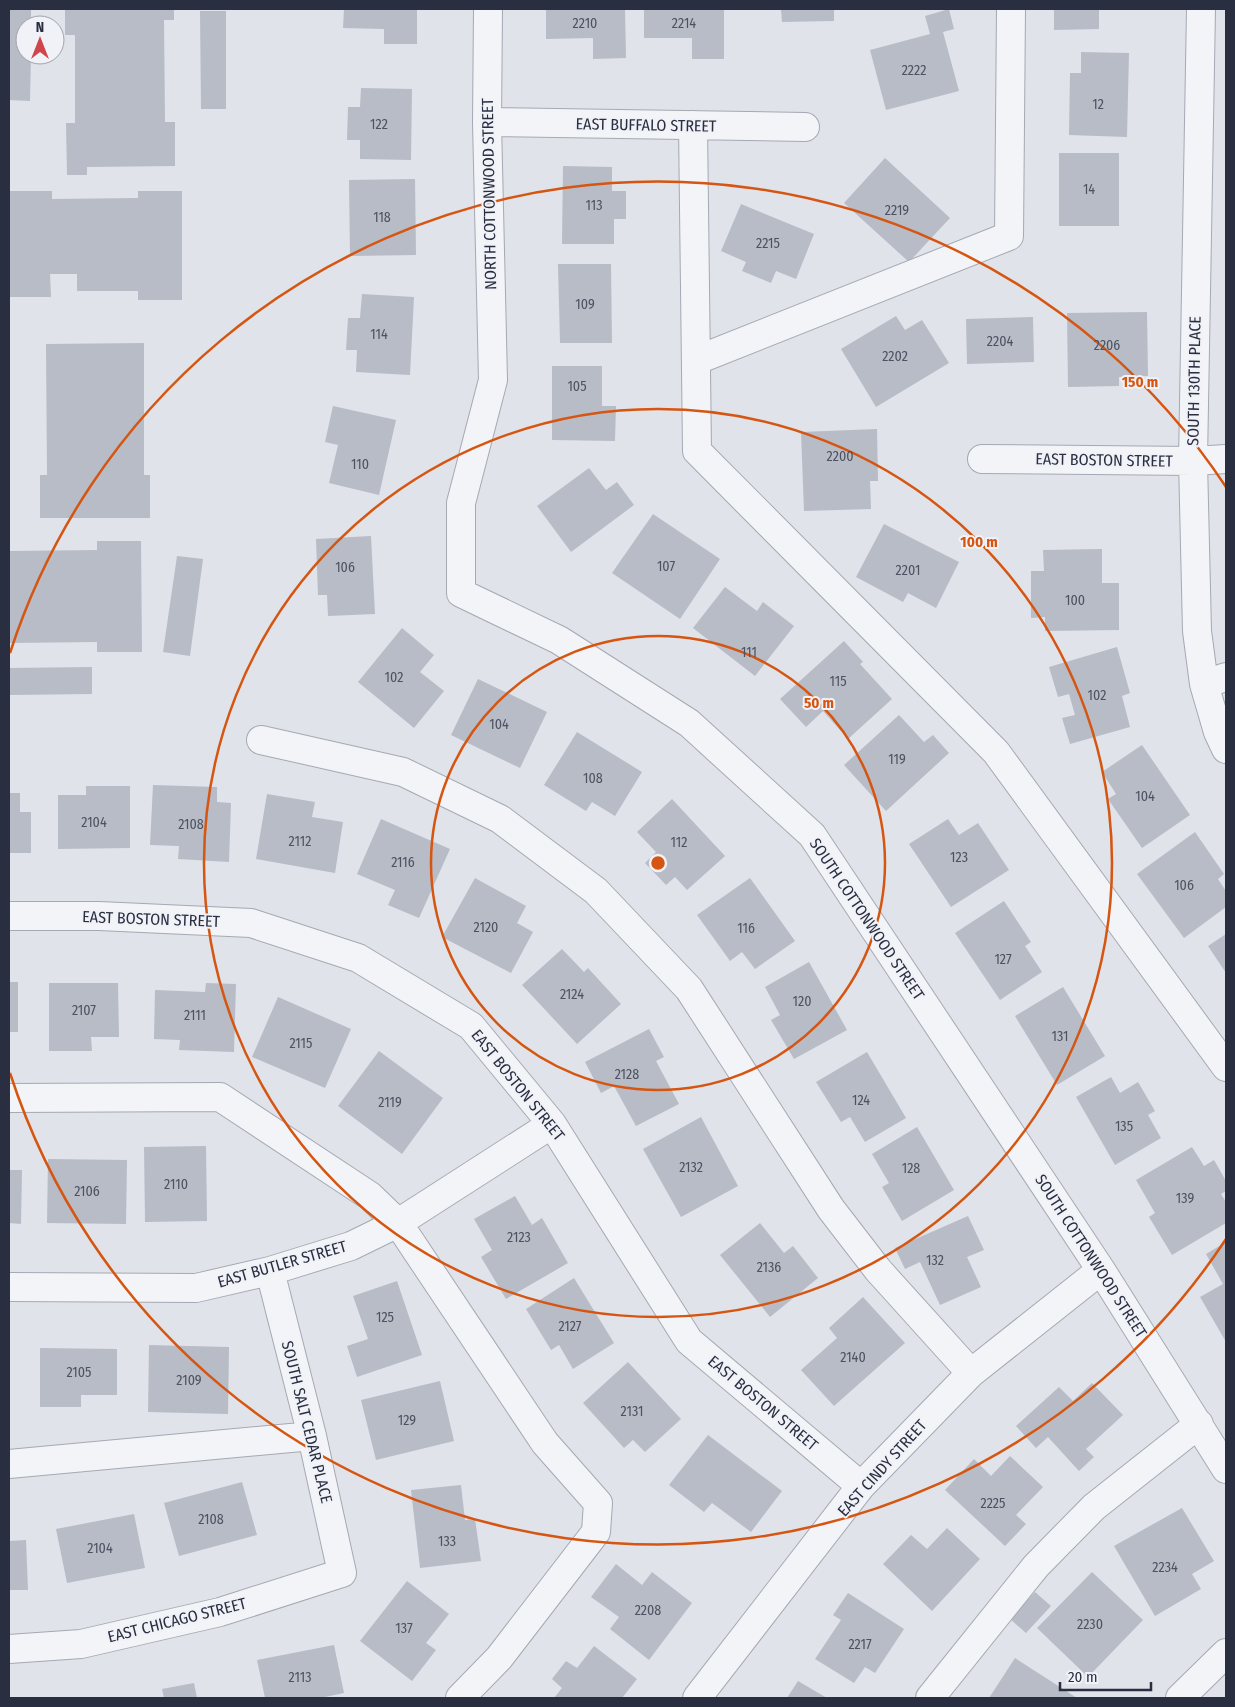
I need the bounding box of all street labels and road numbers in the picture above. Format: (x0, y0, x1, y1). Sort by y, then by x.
street label: NORTH COTTONWOOD STREET (478, 97, 500, 290)
street label: EAST BUFFALO STREET (575, 114, 717, 136)
street label: SOUTH 130TH PLACE (1183, 316, 1205, 446)
street label: EAST BOSTON STREET (1035, 449, 1174, 471)
street label: SOUTH COTTONWOOD STREET (806, 835, 929, 1004)
street label: EAST BOSTON STREET (82, 907, 221, 931)
street label: EAST BOSTON STREET (467, 1026, 569, 1145)
street label: SOUTH COTTONWOOD STREET (1031, 1171, 1151, 1342)
street label: EAST BUTLER STREET (215, 1236, 349, 1292)
street label: SOUTH SALT CEDAR PLACE (278, 1339, 336, 1505)
street label: EAST BOSTON STREET (704, 1352, 822, 1455)
street label: EAST CINDY STREET (834, 1415, 931, 1520)
street label: EAST CHICAGO STREET (106, 1593, 249, 1646)

